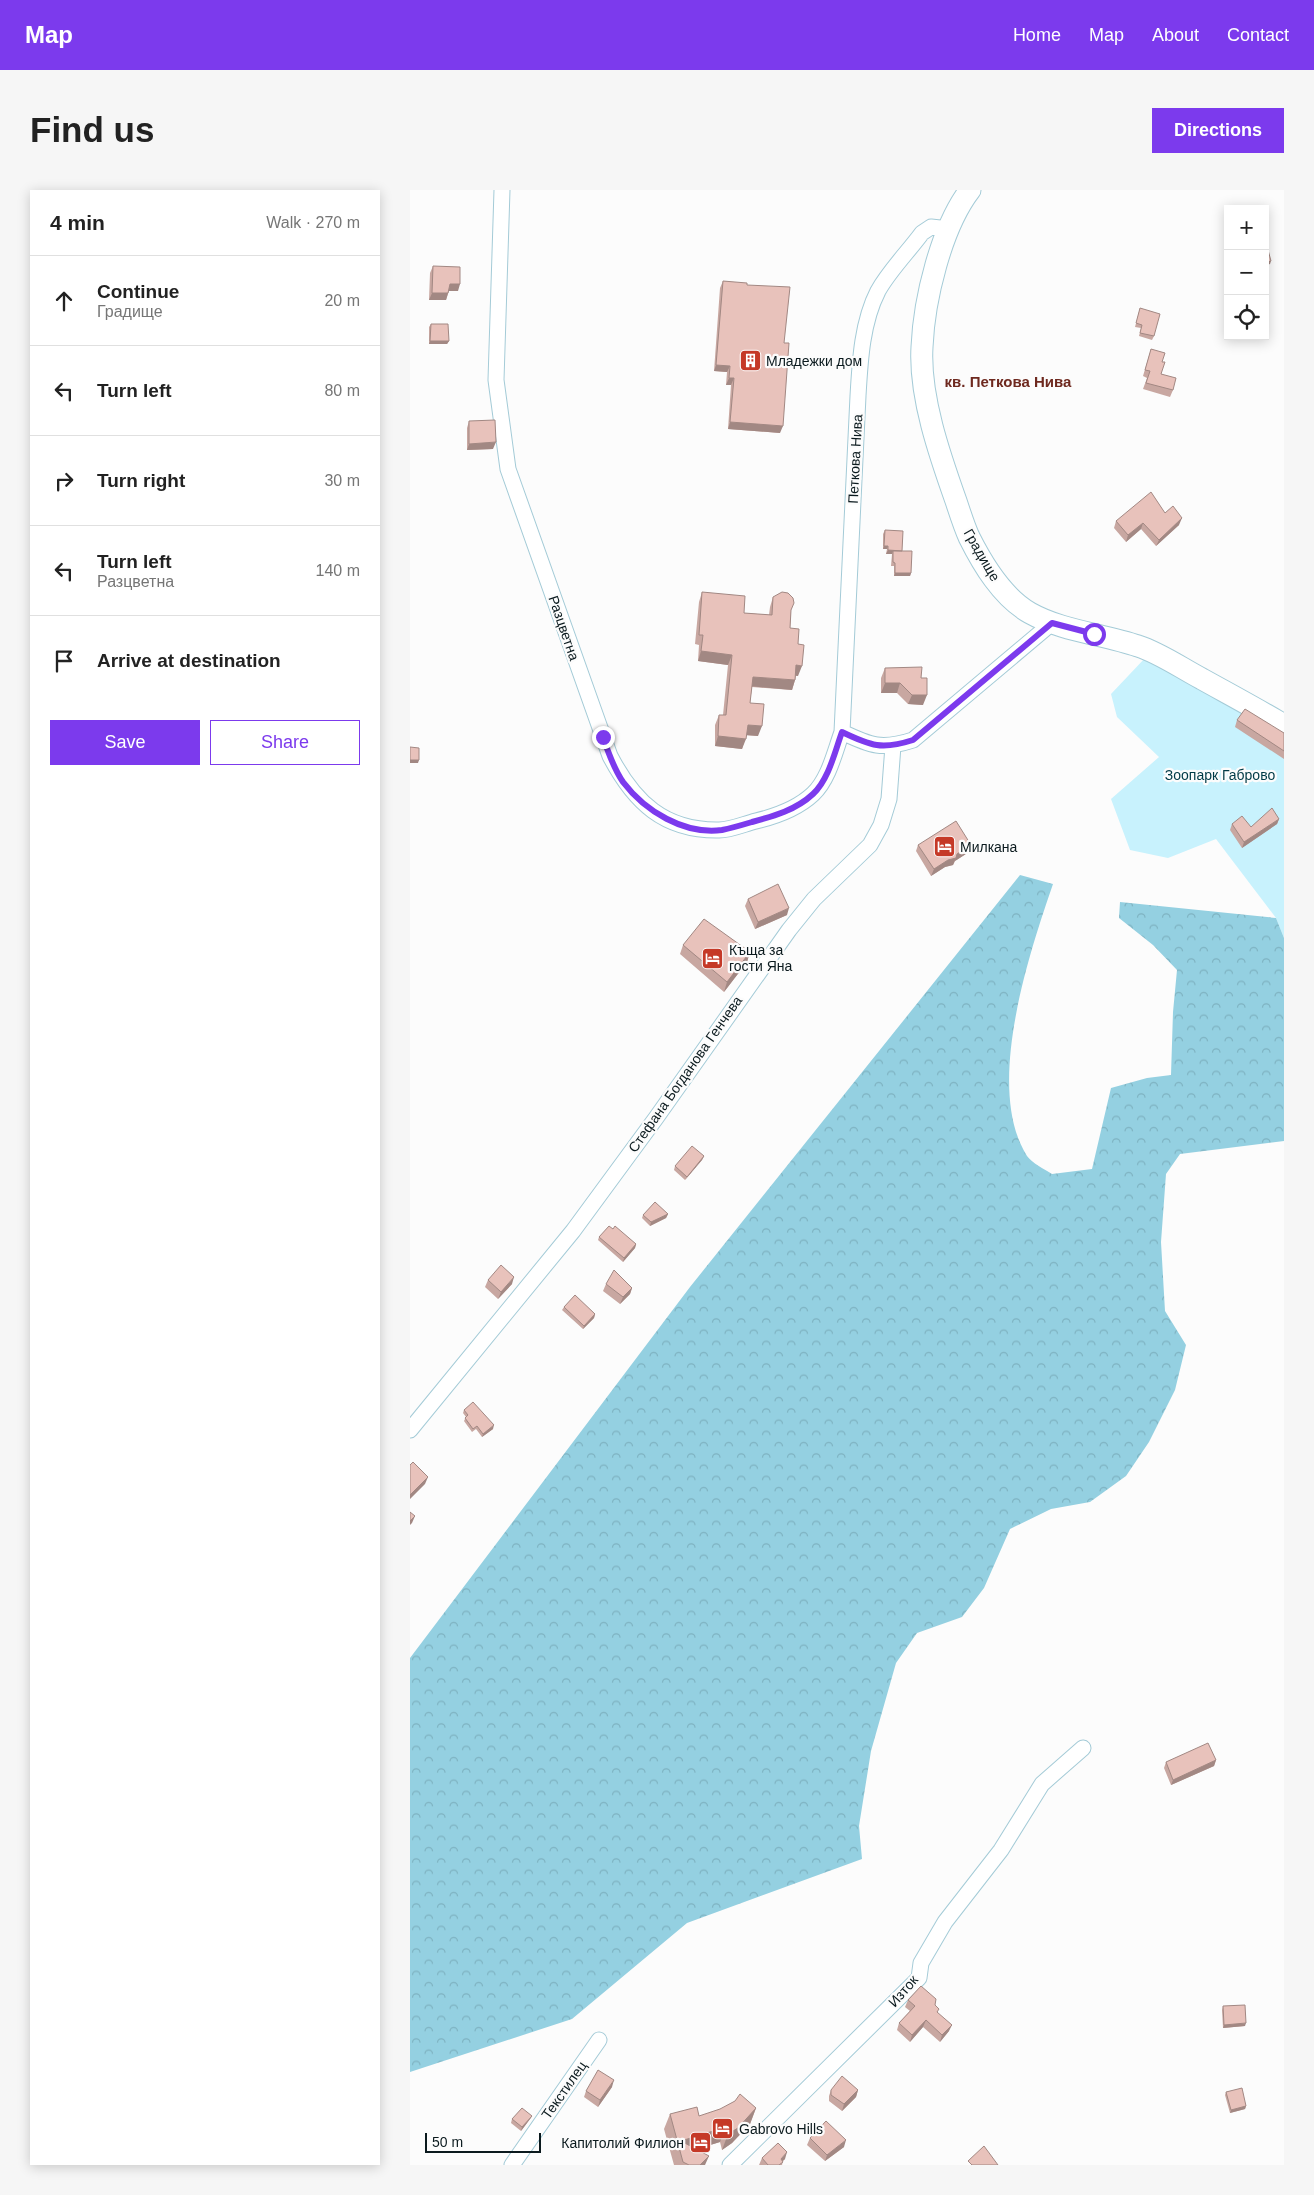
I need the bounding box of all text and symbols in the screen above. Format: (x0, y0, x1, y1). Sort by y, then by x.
text: Map (25, 21, 73, 48)
text: Home (1013, 25, 1061, 45)
text: Map (1089, 25, 1124, 45)
text: About (1152, 25, 1199, 45)
text: Contact (1227, 25, 1289, 45)
button: Directions (1152, 108, 1284, 153)
text: Find us (30, 110, 154, 149)
map controls (1224, 205, 1269, 340)
button: + (1224, 205, 1269, 250)
text: 4 min (50, 211, 105, 234)
text: Walk · 270 m (266, 214, 360, 231)
button: − (1224, 250, 1269, 295)
text: Continue (97, 281, 179, 302)
icon: ahead (50, 287, 78, 315)
text: 20 m (324, 292, 360, 309)
button: locate (1224, 295, 1269, 340)
text: Градище (97, 303, 163, 320)
building icon: Младежки дом (738, 349, 762, 373)
place label: Младежки дом (766, 353, 862, 369)
district label: кв. Петкова Нива (945, 373, 1072, 390)
icon: left (50, 377, 78, 405)
text: Turn left (97, 380, 172, 401)
text: 80 m (324, 382, 360, 399)
street label: Петкова Нива (845, 414, 865, 504)
icon: right (50, 467, 78, 495)
text: Turn right (97, 470, 185, 491)
text: 30 m (324, 472, 360, 489)
street label: Градище (961, 526, 1003, 584)
text: Turn left (97, 551, 172, 572)
icon: left (50, 557, 78, 585)
text: 140 m (316, 562, 360, 579)
text: Разцветна (97, 573, 174, 590)
street label: Разцветна (545, 593, 583, 663)
route start (1083, 623, 1106, 646)
icon: arrive (50, 647, 78, 675)
text: Arrive at destination (97, 650, 281, 671)
button: Save (50, 720, 200, 765)
button: Share (210, 720, 360, 765)
route end (592, 726, 615, 749)
park label: Зоопарк Габрово (1165, 767, 1275, 783)
hotel icon: Милкана (932, 835, 956, 859)
place label: Милкана (960, 839, 1018, 855)
place label: Къща за гости Яна (729, 942, 793, 974)
hotel icon: Къща за гости Яна (701, 946, 725, 970)
street label: Стефана Богданова Генчева (625, 993, 745, 1155)
street label: Изток (885, 1971, 922, 2010)
street label: Текстилец (538, 2058, 590, 2122)
hotel icon: Gabrovo Hills (711, 2117, 735, 2141)
place label: Gabrovo Hills (739, 2121, 823, 2137)
scale bar (425, 2130, 541, 2153)
hotel icon: Капитолий Филион (688, 2131, 712, 2155)
text: 50 m (432, 2134, 463, 2150)
place label: Капитолий Филион (561, 2135, 684, 2151)

